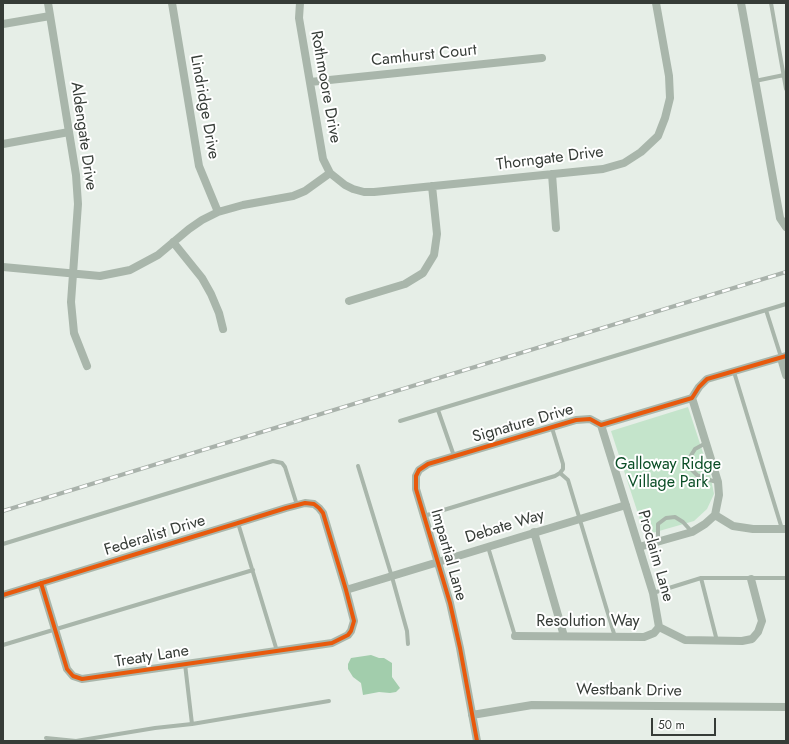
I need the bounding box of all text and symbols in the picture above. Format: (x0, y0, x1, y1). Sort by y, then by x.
street label: Rothmoore Drive (306, 29, 344, 145)
street label: Camhurst Court (370, 41, 478, 71)
street label: Lindridge Drive (185, 53, 223, 161)
street label: Aldengate Drive (66, 81, 100, 191)
street label: Thorngate Drive (495, 143, 605, 175)
street label: Signature Drive (470, 400, 576, 448)
park label: Galloway Ridge Village Park (615, 455, 721, 493)
street label: Debate Way (463, 506, 547, 548)
street label: Impartial Lane (426, 507, 470, 603)
street label: Proclaim Lane (633, 508, 677, 604)
street label: Federalist Drive (102, 511, 208, 561)
street label: Resolution Way (536, 612, 640, 632)
street label: Treaty Lane (114, 642, 190, 672)
street label: Westbank Drive (576, 680, 682, 702)
scale bar (653, 710, 718, 736)
text: 50 m (658, 716, 685, 734)

